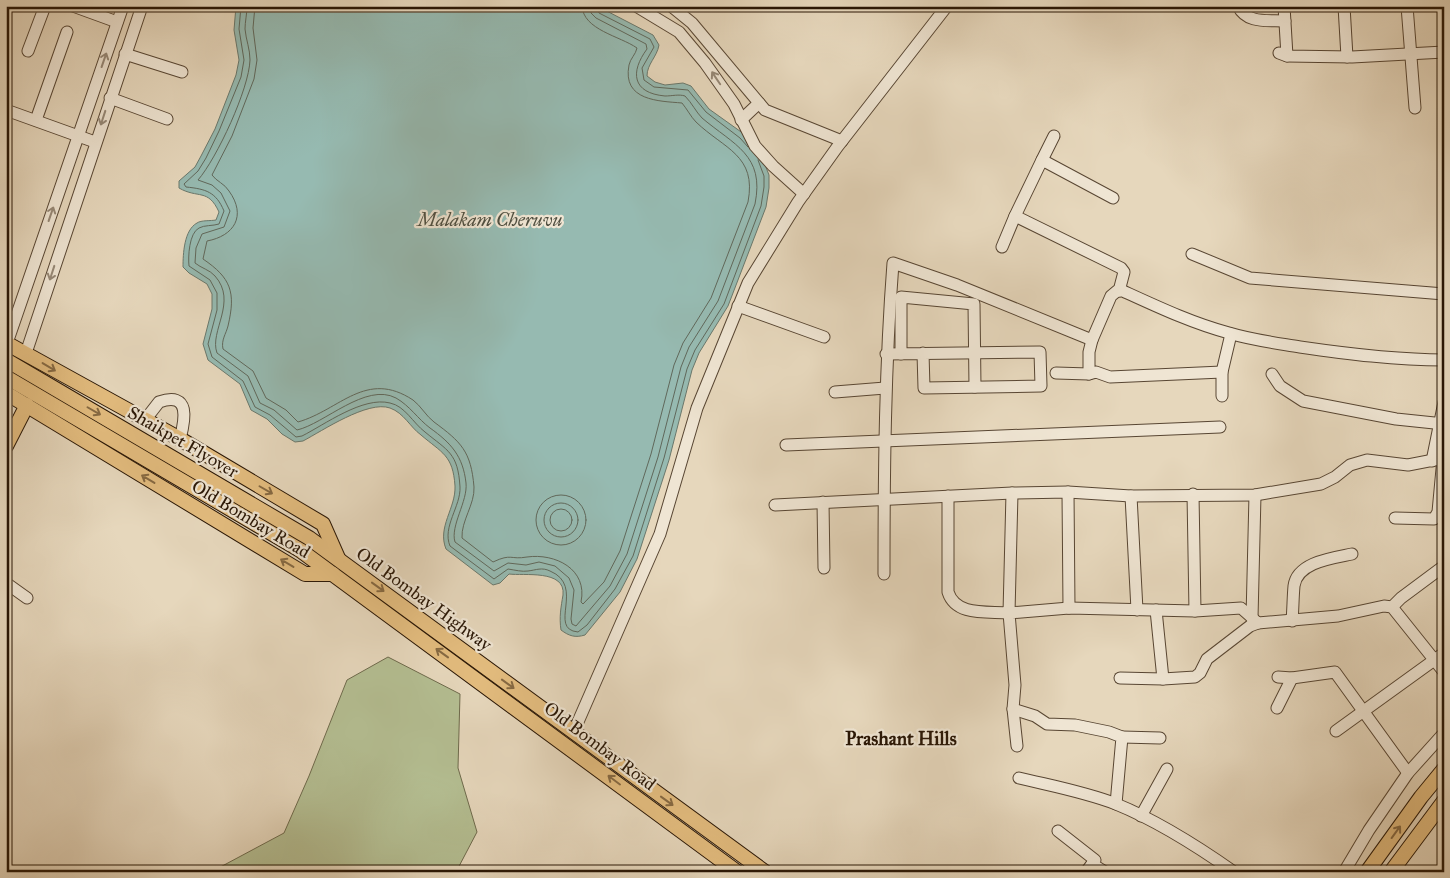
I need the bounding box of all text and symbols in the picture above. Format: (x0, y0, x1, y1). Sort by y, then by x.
one-way arrow (100, 53, 109, 69)
one-way arrow (711, 72, 721, 86)
one-way arrow (98, 110, 107, 126)
one-way arrow (47, 207, 56, 222)
water label: Malakam Cheruvu (415, 208, 563, 231)
one-way arrow (47, 265, 57, 281)
one-way arrow (41, 362, 55, 372)
street label: Shaikpet Flyover (124, 401, 243, 483)
one-way arrow (86, 407, 100, 417)
one-way arrow (142, 473, 156, 483)
street label: Old Bombay Road (188, 475, 314, 563)
one-way arrow (259, 485, 274, 495)
street label: Old Bombay Highway (351, 542, 497, 657)
one-way arrow (281, 558, 295, 568)
one-way arrow (371, 582, 385, 592)
one-way arrow (435, 648, 449, 658)
one-way arrow (501, 679, 515, 689)
street label: Old Bombay Road (540, 697, 660, 795)
district label: Prashant Hills (845, 727, 957, 750)
one-way arrow (607, 775, 621, 785)
one-way arrow (660, 796, 674, 806)
one-way arrow (1391, 825, 1401, 839)

